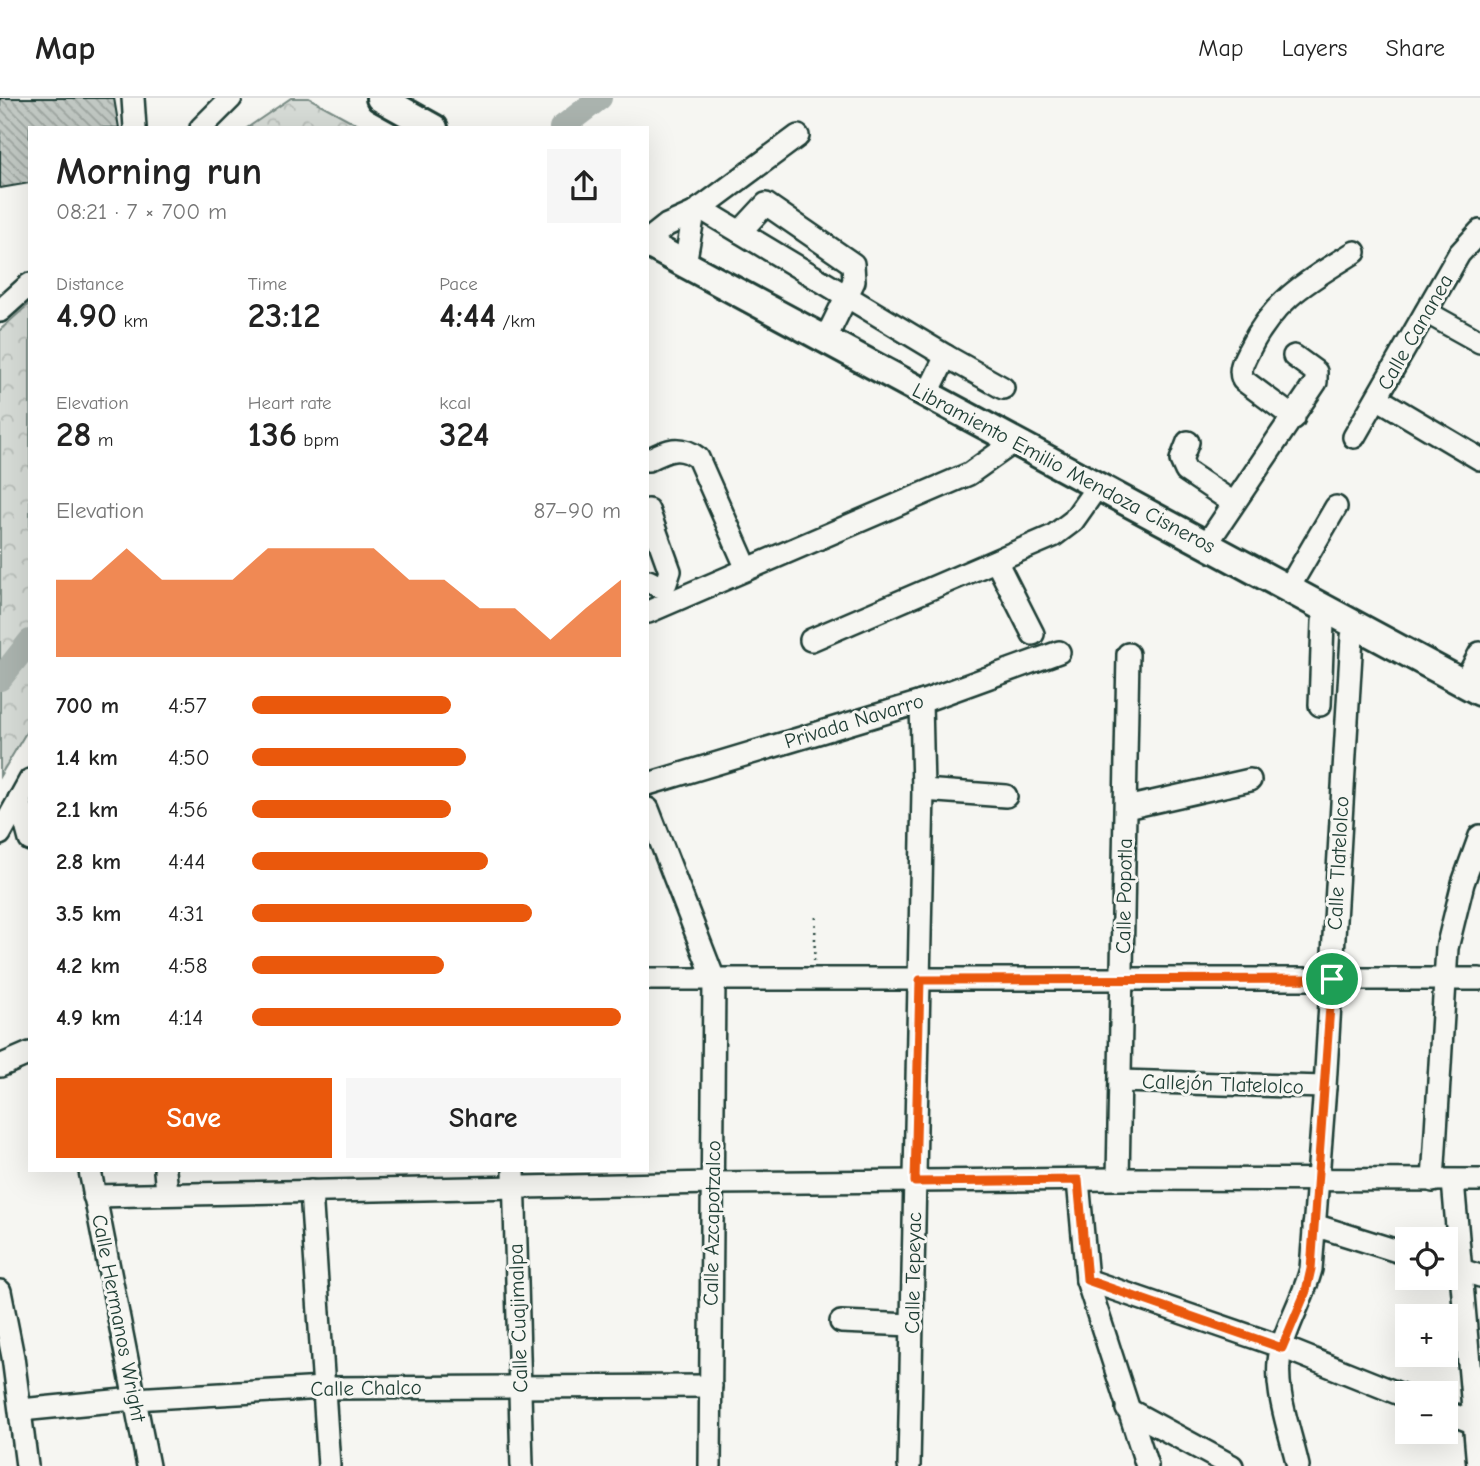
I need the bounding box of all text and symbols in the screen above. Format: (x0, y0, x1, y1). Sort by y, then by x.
text: Map (35, 29, 96, 67)
text: Map (1198, 34, 1244, 62)
text: Layers (1282, 34, 1347, 62)
text: Share (1385, 34, 1445, 62)
button: share (547, 149, 621, 223)
text: Morning run (56, 150, 262, 194)
text: 08:21 · 7 × 700 m (56, 198, 227, 225)
street label: Calle Cananea (1372, 270, 1458, 394)
text: Distance (56, 273, 124, 295)
text: Time (248, 273, 287, 295)
text: Pace (439, 273, 478, 295)
text: 4.90 (56, 295, 117, 336)
text: 23:12 (248, 295, 321, 336)
text: 4:44 (439, 295, 496, 336)
text: km (117, 310, 148, 332)
text: /km (496, 310, 535, 332)
street label: Libramiento Emilio Mendoza Cisneros (909, 378, 1219, 558)
text: Elevation (56, 392, 129, 414)
text: Heart rate (248, 392, 331, 414)
text: kcal (439, 392, 471, 414)
text: 28 (56, 414, 91, 455)
text: 136 (248, 414, 297, 455)
text: 324 (439, 414, 489, 455)
text: m (91, 429, 113, 451)
text: bpm (297, 429, 339, 451)
text: Elevation (56, 497, 144, 524)
text: 87–90 m (533, 497, 621, 524)
street label: Privada Navarro (781, 688, 927, 754)
text: 700 m (56, 692, 119, 719)
text: 4:57 (168, 692, 207, 719)
text: 1.4 km (56, 744, 118, 771)
text: 4:50 (168, 744, 210, 771)
street label: Calle Tlatelolco (1323, 795, 1353, 931)
text: 2.1 km (56, 796, 118, 823)
text: 4:56 (168, 796, 208, 823)
street label: Calle Popotla (1111, 838, 1137, 954)
text: 2.8 km (56, 848, 121, 875)
text: 4:44 (168, 848, 206, 875)
text: 3.5 km (56, 900, 121, 927)
text: 4:31 (168, 900, 204, 927)
pin (1302, 949, 1362, 1009)
text: 4.2 km (56, 952, 120, 979)
text: 4:58 (168, 952, 208, 979)
icon: arrive (1313, 960, 1351, 998)
text: 4.9 km (56, 1004, 121, 1031)
text: 4:14 (168, 1004, 204, 1031)
street label: Callejón Tlatelolco (1142, 1069, 1304, 1099)
button: Save (56, 1078, 332, 1158)
button: Share (346, 1078, 621, 1158)
street label: Calle Azcapotzalco (699, 1140, 725, 1306)
street label: Calle Hermanos Wright (87, 1212, 151, 1425)
street label: Calle Tepeyac (900, 1212, 926, 1334)
map controls (1395, 1227, 1458, 1444)
button: locate (1395, 1227, 1458, 1290)
street label: Calle Cuajimalpa (503, 1243, 533, 1393)
button: + (1395, 1304, 1458, 1367)
street label: Calle Chalco (310, 1375, 422, 1401)
button: − (1395, 1381, 1458, 1444)

